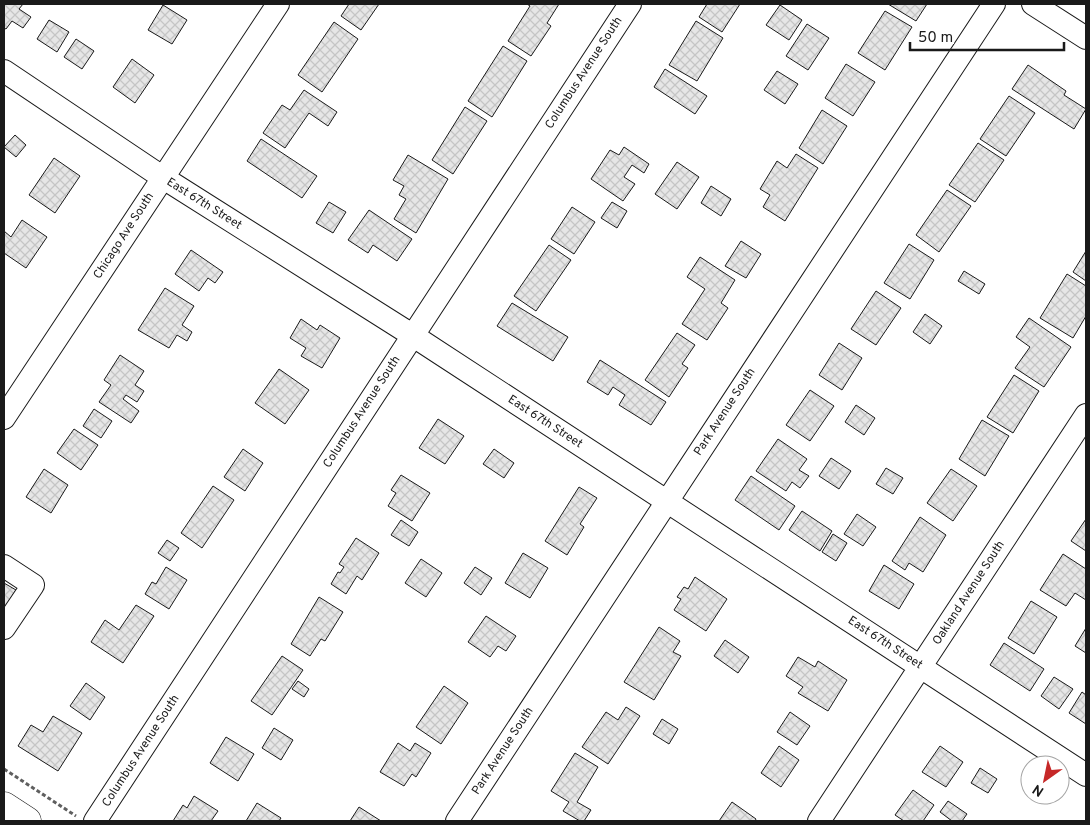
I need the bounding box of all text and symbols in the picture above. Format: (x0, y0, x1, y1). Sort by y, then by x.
street label: Columbus Avenue South (542, 14, 626, 132)
scale bar (910, 20, 1064, 52)
text: 50 m (918, 29, 953, 48)
street label: East 67th Street (163, 174, 245, 234)
street label: Chicago Ave South (90, 190, 158, 282)
street label: Columbus Avenue South (320, 353, 404, 471)
street label: Park Avenue South (691, 365, 759, 459)
street label: East 67th Street (505, 392, 585, 452)
street label: Oakland Avenue South (929, 538, 1009, 648)
street label: East 67th Street (845, 613, 925, 673)
street label: Columbus Avenue South (99, 692, 183, 810)
street label: Park Avenue South (469, 704, 537, 798)
north arrow (1020, 755, 1070, 805)
text: N (1030, 780, 1048, 800)

